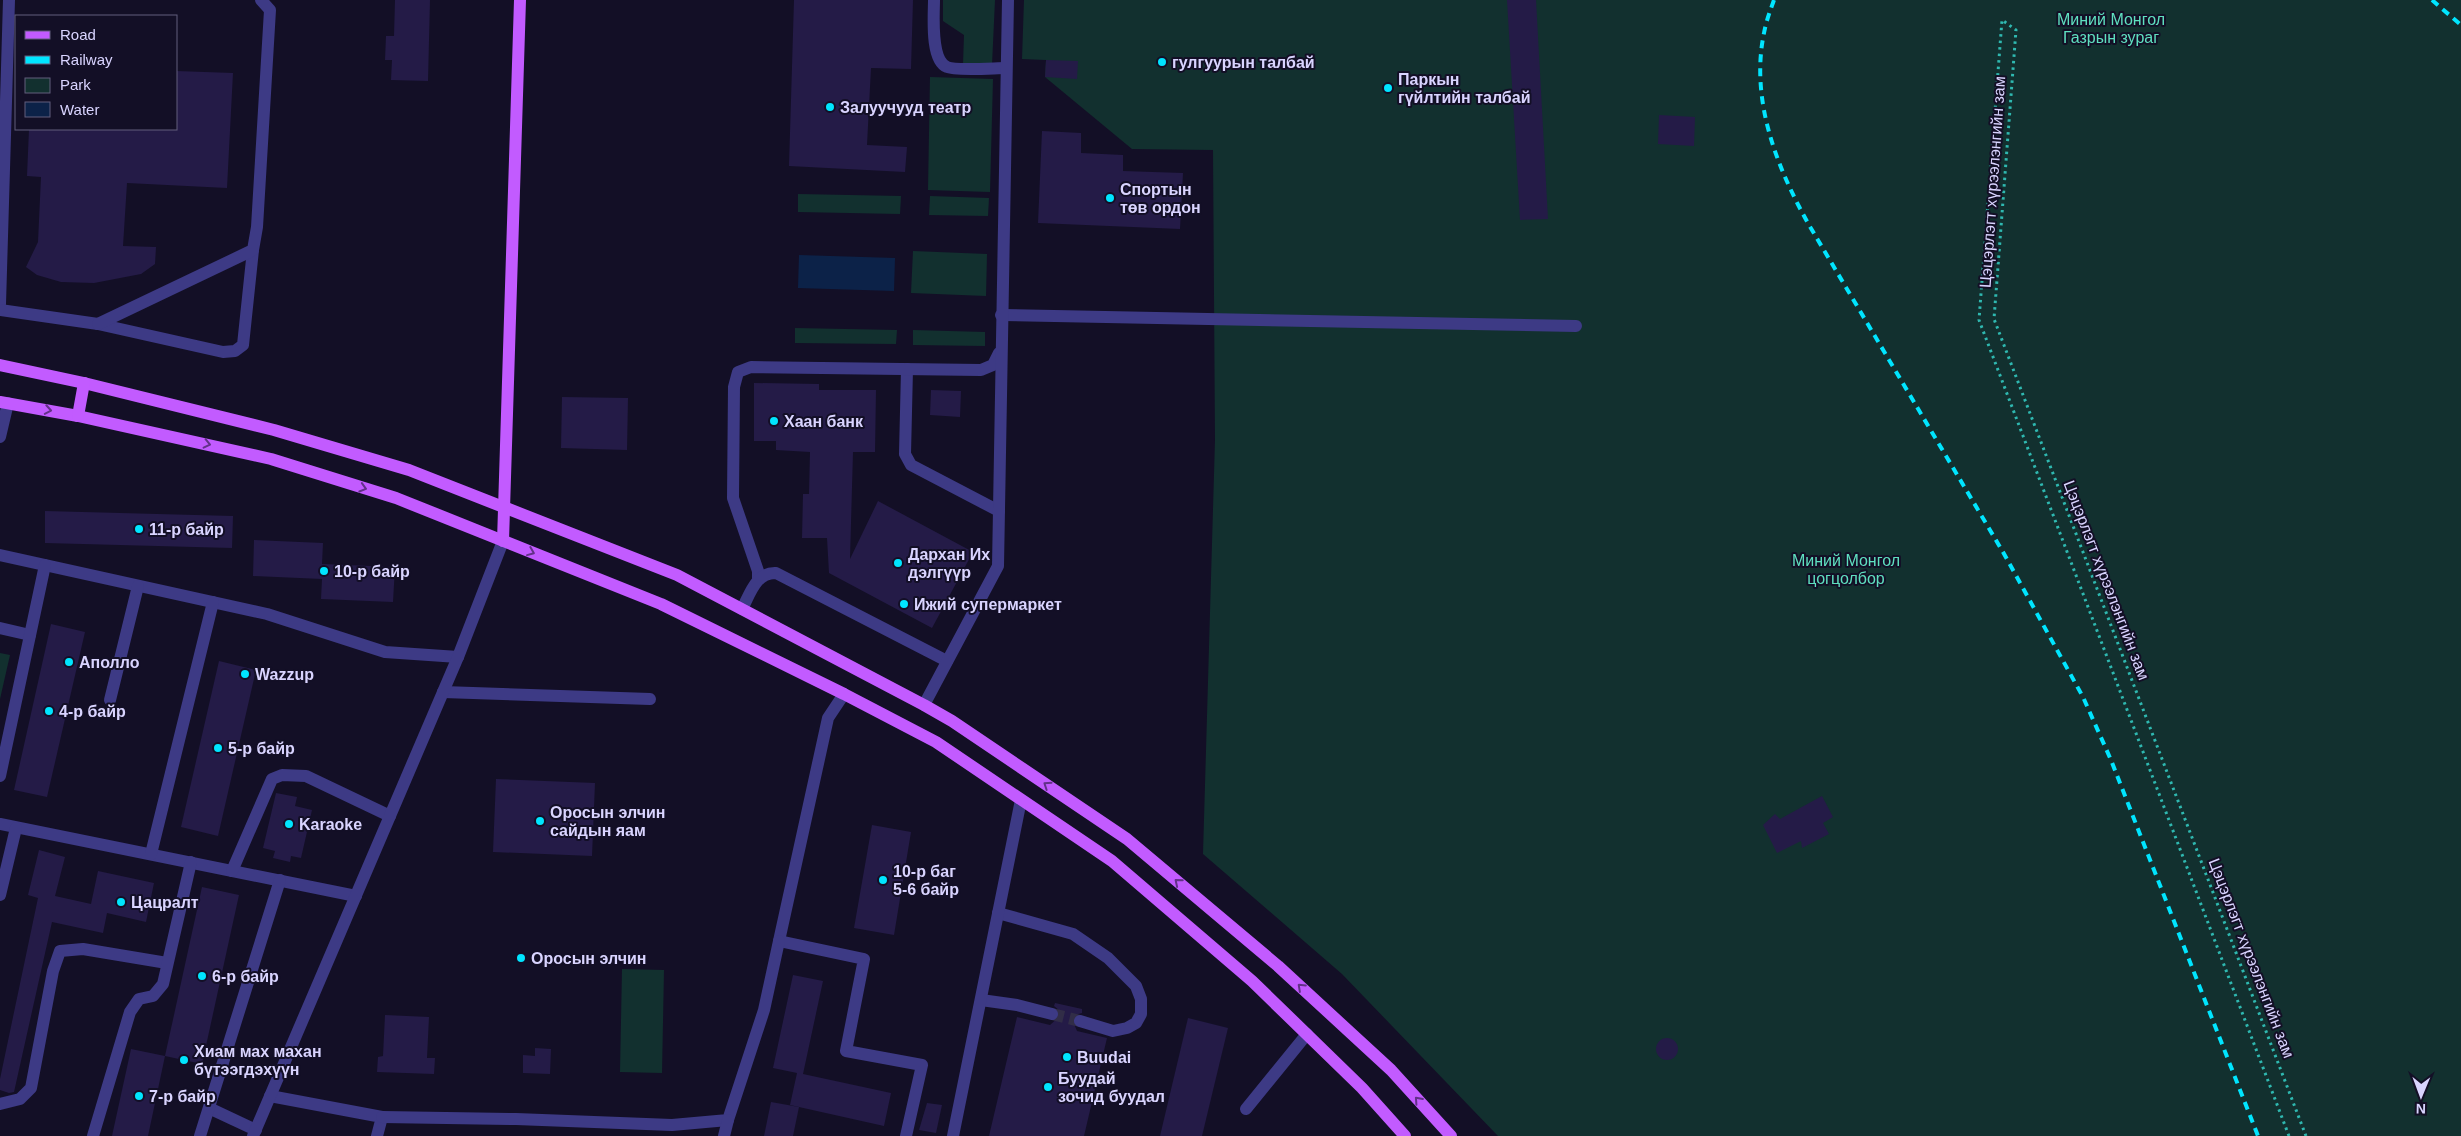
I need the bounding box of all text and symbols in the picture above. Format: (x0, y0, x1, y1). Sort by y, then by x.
park label: Миний Монгол Газрын зураг (2057, 11, 2165, 46)
legend (15, 15, 178, 130)
text: Road (60, 26, 96, 43)
text: Railway (60, 51, 113, 68)
place label: гулгуурын талбай (1172, 54, 1315, 71)
marker: гулгуурын талбай (1156, 56, 1168, 68)
place label: Паркын гүйлтийн талбай (1398, 71, 1530, 106)
text: Park (60, 76, 91, 93)
street label: Цэцэрлэгт хүрээлэнгийн зам (1977, 76, 2008, 288)
marker: Паркын гүйлтийн талбай (1382, 82, 1394, 94)
place label: Залуучууд театр (840, 99, 971, 116)
text: Water (60, 101, 99, 118)
marker: Залуучууд театр (824, 101, 836, 113)
place label: Спортын төв ордон (1120, 181, 1201, 216)
marker: Спортын төв ордон (1104, 192, 1116, 204)
one-way arrow (44, 405, 52, 415)
place label: Хаан банк (784, 413, 864, 430)
marker: Хаан банк (768, 415, 780, 427)
one-way arrow (202, 438, 211, 449)
street label: Цэцэрлэгт хүрээлэнгийн зам (2061, 478, 2152, 682)
one-way arrow (359, 482, 367, 492)
place label: 11-р байр (149, 521, 224, 538)
marker: 11-р байр (133, 523, 145, 535)
one-way arrow (526, 546, 535, 557)
place label: Дархан Их дэлгүүр (908, 546, 990, 581)
park label: Миний Монгол цогцолбор (1792, 552, 1900, 587)
marker: Дархан Их дэлгүүр (892, 557, 904, 569)
place label: 10-р байр (334, 563, 410, 580)
marker: 10-р байр (318, 565, 330, 577)
place label: Ижий супермаркет (914, 596, 1062, 613)
marker: Ижий супермаркет (898, 598, 910, 610)
place label: Аполло (79, 654, 140, 671)
marker: Аполло (63, 656, 75, 668)
place label: Wazzup (255, 666, 314, 683)
marker: Wazzup (239, 668, 251, 680)
place label: 4-р байр (59, 703, 126, 720)
marker: 4-р байр (43, 705, 55, 717)
place label: 5-р байр (228, 740, 295, 757)
marker: 5-р байр (212, 742, 224, 754)
one-way arrow (1044, 782, 1053, 791)
place label: Оросын элчин сайдын яам (550, 804, 665, 839)
marker: Оросын элчин сайдын яам (534, 815, 546, 827)
place label: Karaoke (299, 816, 362, 833)
marker: Karaoke (283, 818, 295, 830)
street label: Цэцэрлэгт хүрээлэнгийн зам (2206, 856, 2297, 1060)
place label: 10-р баг 5-6 байр (893, 863, 959, 898)
marker: 10-р баг 5-6 байр (877, 874, 889, 886)
one-way arrow (1174, 878, 1183, 887)
place label: Цацралт (131, 894, 199, 911)
marker: Цацралт (115, 896, 127, 908)
place label: Оросын элчин (531, 950, 646, 967)
marker: Оросын элчин (515, 952, 527, 964)
place label: 6-р байр (212, 968, 279, 985)
marker: 6-р байр (196, 970, 208, 982)
one-way arrow (1298, 984, 1307, 993)
place label: Хиам мах махан бүтээгдэхүүн (194, 1043, 322, 1078)
place label: Buudai (1077, 1049, 1131, 1066)
marker: Buudai (1061, 1051, 1073, 1063)
marker: Хиам мах махан бүтээгдэхүүн (178, 1054, 190, 1066)
place label: Буудай зочид буудал (1058, 1070, 1165, 1105)
north arrow (2396, 1071, 2446, 1121)
marker: Буудай зочид буудал (1042, 1081, 1054, 1093)
place label: 7-р байр (149, 1088, 216, 1105)
marker: 7-р байр (133, 1090, 145, 1102)
one-way arrow (1415, 1096, 1424, 1105)
text: N (2416, 1101, 2426, 1117)

